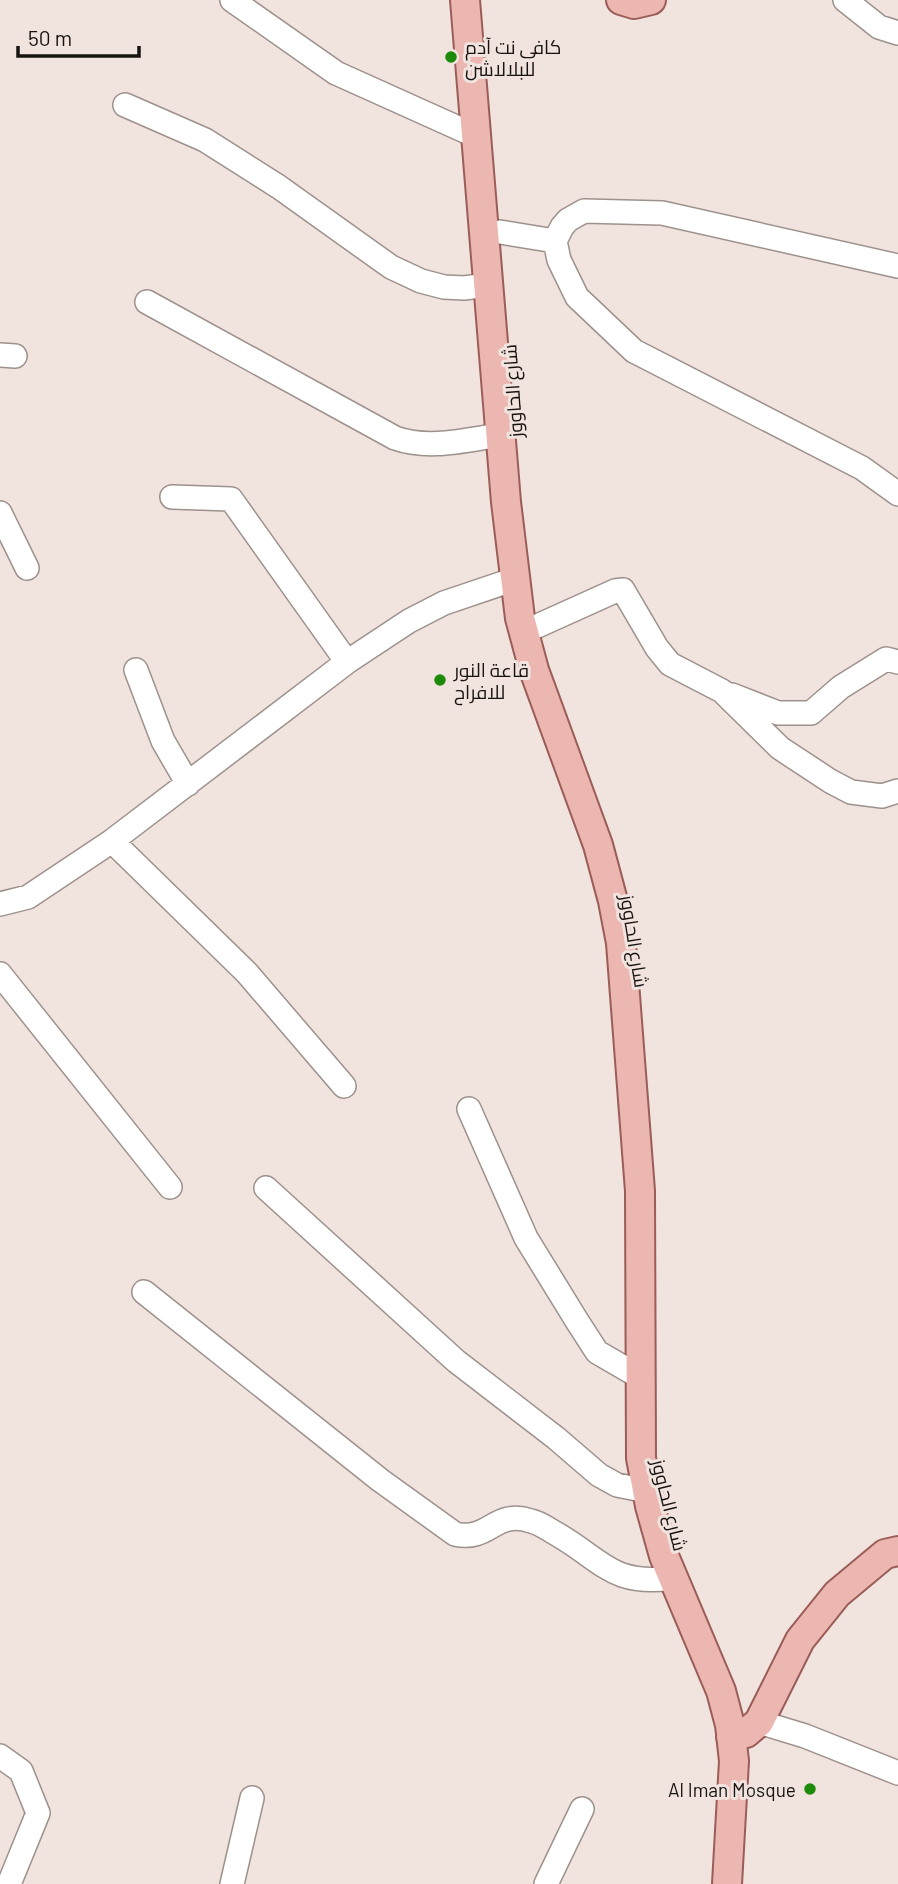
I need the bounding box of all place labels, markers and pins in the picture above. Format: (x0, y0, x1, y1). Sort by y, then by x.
place label: كافي نت آدم للبلالاشن (465, 35, 561, 81)
marker: كافي نت آدم للبلالاشن (443, 49, 459, 65)
place label: قاعة النور للافراح (453, 658, 529, 706)
marker: قاعة النور للافراح (432, 672, 448, 688)
place label: Al Iman Mosque (668, 1778, 796, 1801)
marker: Al Iman Mosque (802, 1781, 818, 1797)

